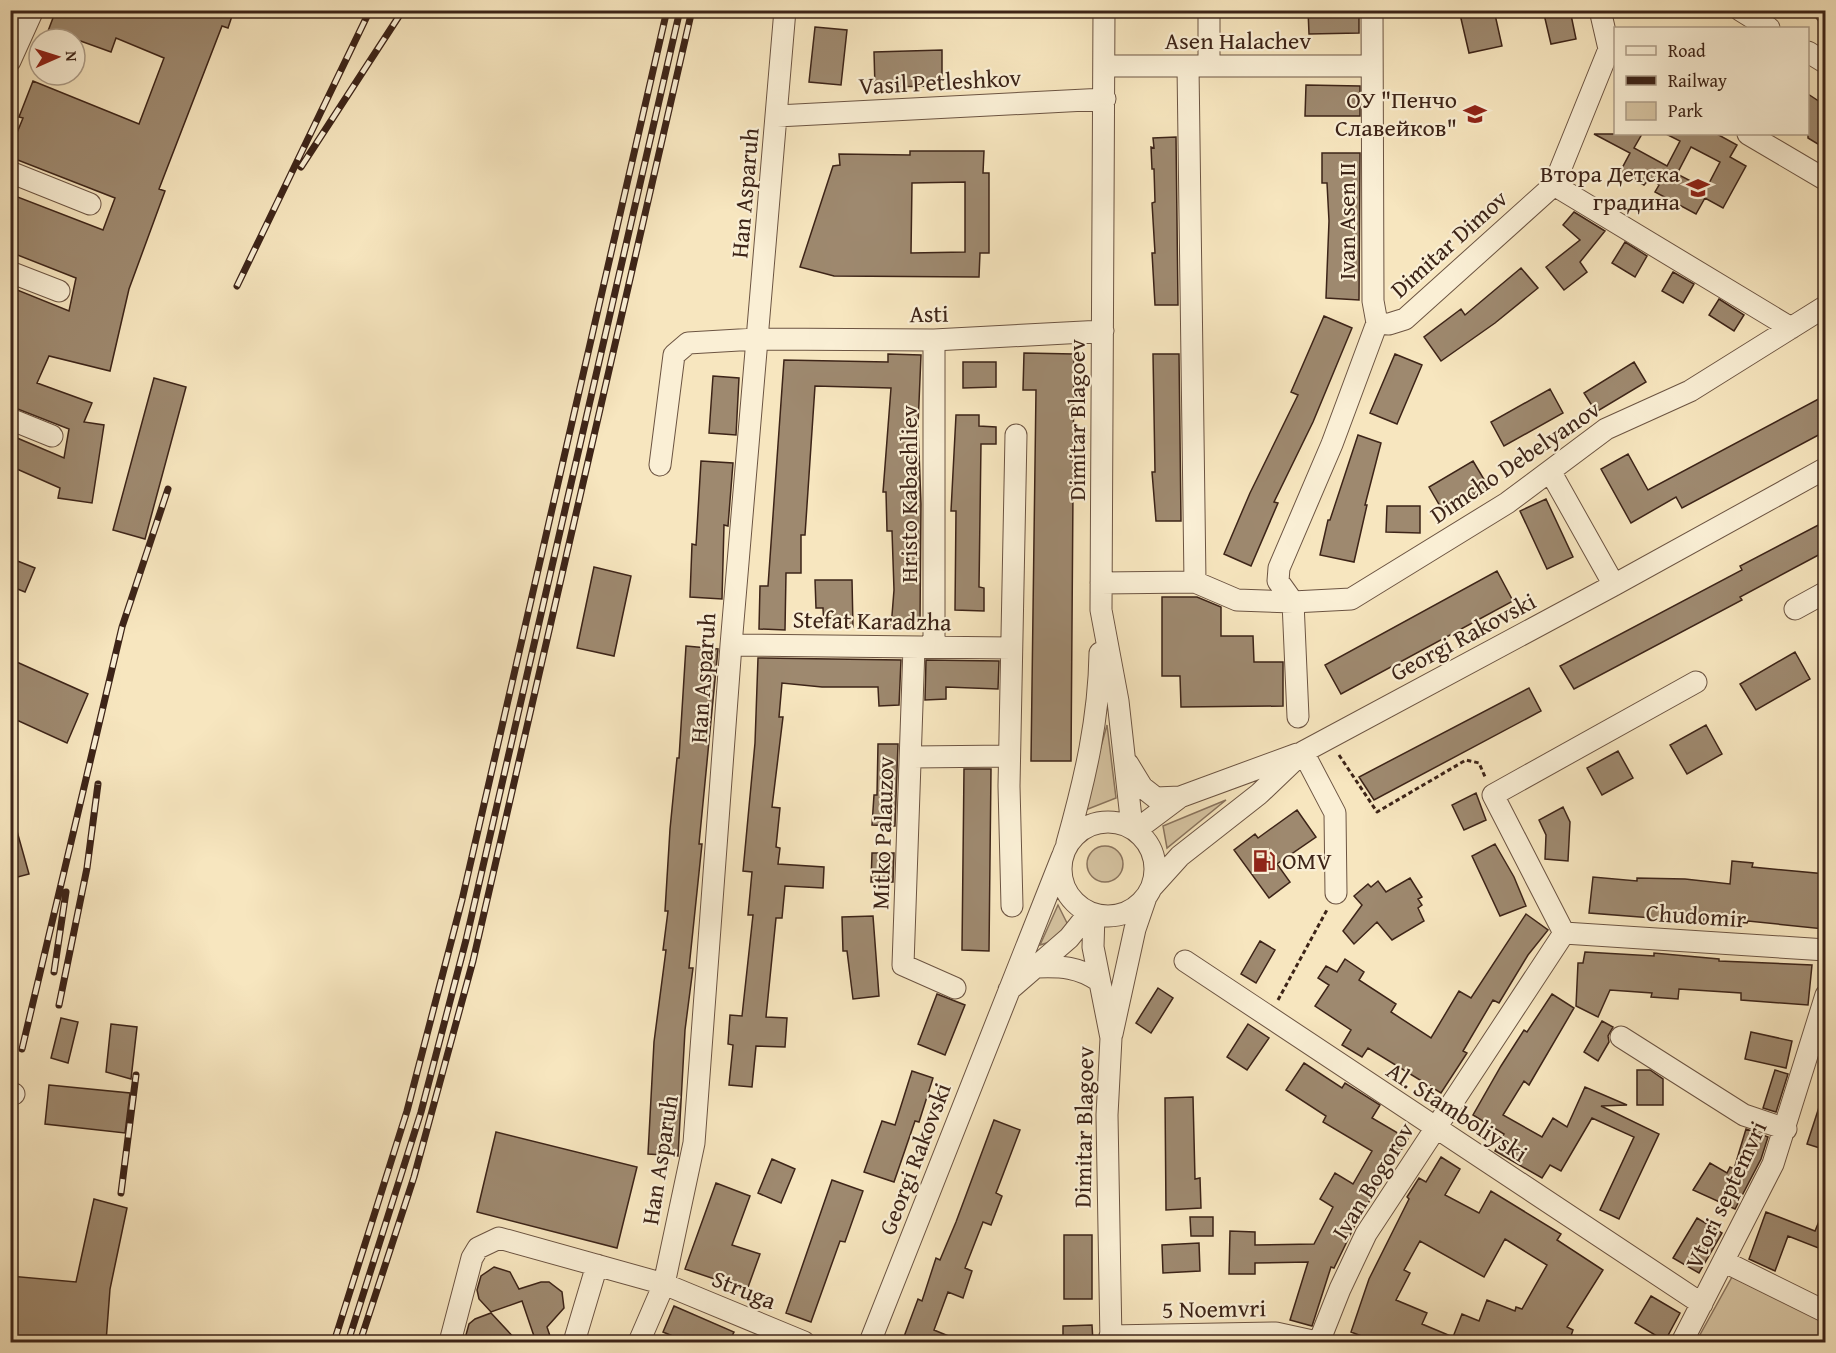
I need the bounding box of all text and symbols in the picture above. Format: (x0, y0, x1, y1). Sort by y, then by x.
street label: Asen Halachev (1165, 23, 1311, 58)
north arrow (27, 27, 87, 87)
legend (1614, 27, 1809, 135)
text: Road (1668, 37, 1706, 64)
text: N (60, 50, 84, 62)
street label: Vasil Petleshkov (858, 60, 1022, 103)
text: Railway (1668, 67, 1727, 94)
place label: ОУ "Пенчо Славейков" (1335, 82, 1457, 145)
text: Park (1668, 97, 1704, 124)
school or university icon: ОУ "Пенчо Славейков" (1462, 101, 1488, 127)
street label: Han Asparuh (721, 126, 768, 260)
place label: Втора Детска градина (1540, 156, 1681, 219)
street label: Ivan Asen II (1329, 162, 1364, 280)
school or university icon: Втора Детска градина (1685, 175, 1711, 201)
street label: Dimitar Dimov (1382, 181, 1515, 306)
street label: Asti (909, 296, 949, 331)
street label: Dimitar Blagoev (1059, 339, 1094, 501)
street label: Dimcho Debelyanov (1423, 392, 1607, 532)
street label: Hristo Kabachliev (891, 405, 926, 583)
street label: Georgi Rakovski (1384, 583, 1542, 690)
street label: Stefat Karadzha (792, 602, 952, 639)
street label: Han Asparuh (680, 611, 725, 744)
street label: Mitko Palauzov (862, 756, 903, 910)
place label: OMV (1282, 843, 1332, 878)
fuel station icon: OMV (1251, 848, 1277, 874)
street label: Chudomir (1645, 895, 1748, 936)
street label: Dimitar Blagoev (1065, 1046, 1102, 1208)
street label: Al. Stamboliyski (1380, 1053, 1535, 1171)
street label: Georgi Rakovski (869, 1077, 960, 1240)
street label: Han Asparuh (632, 1092, 687, 1227)
street label: Ivan Bogorov (1323, 1115, 1422, 1246)
street label: Vtori septemvri (1676, 1115, 1775, 1275)
street label: Struga (707, 1261, 782, 1318)
street label: 5 Noemvri (1162, 1290, 1267, 1327)

